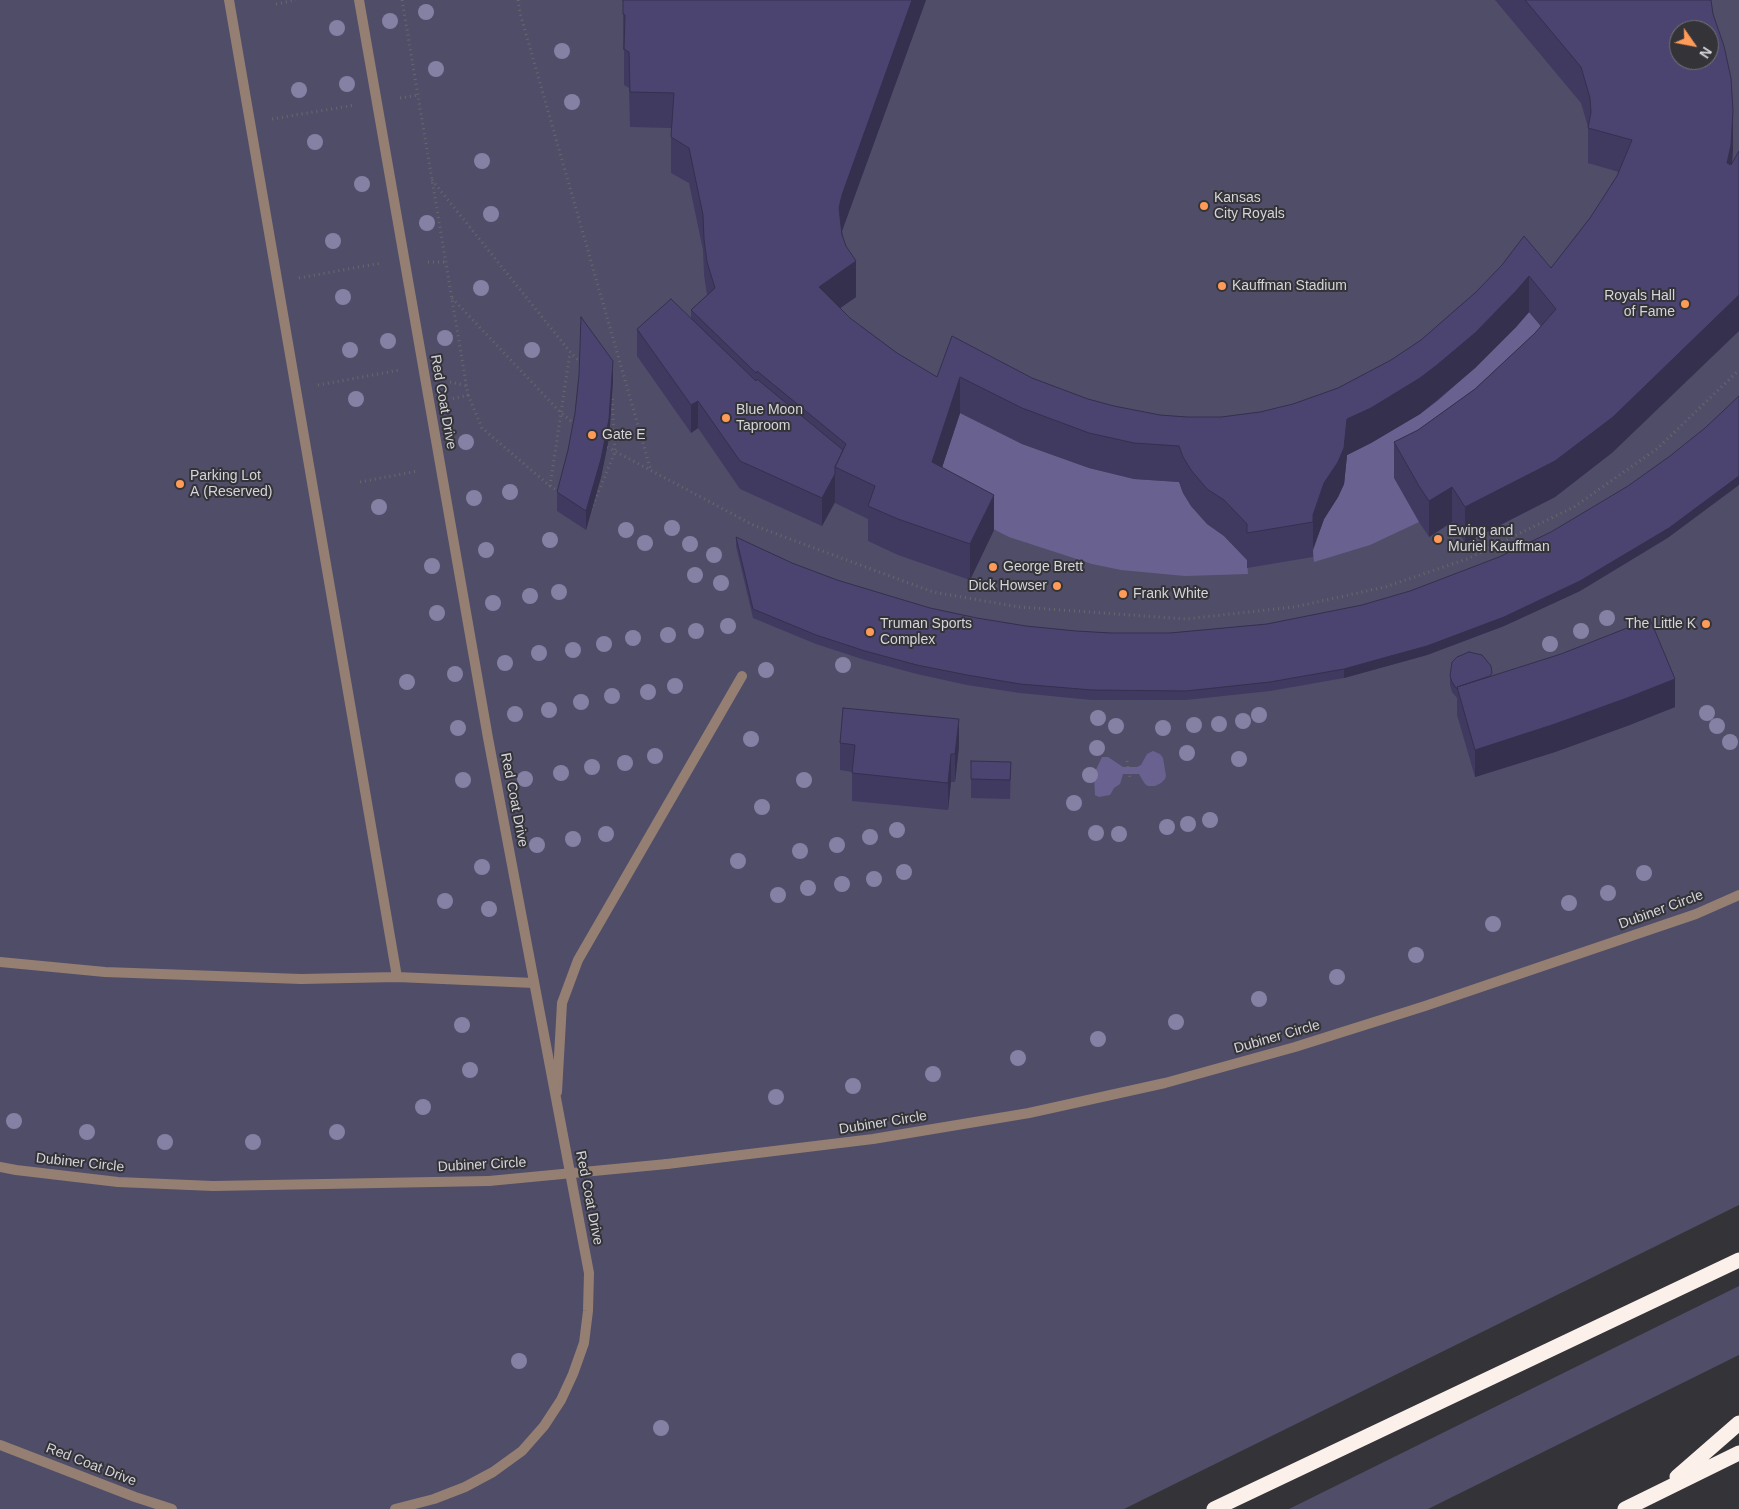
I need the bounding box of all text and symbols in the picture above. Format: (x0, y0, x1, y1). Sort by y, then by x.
north arrow (1669, 20, 1719, 70)
text: N (1696, 44, 1715, 61)
place label: Kansas City Royals (1214, 190, 1285, 222)
marker: Kansas City Royals (1198, 200, 1210, 212)
place label: Kauffman Stadium (1232, 278, 1347, 294)
marker: Kauffman Stadium (1216, 280, 1228, 292)
place label: Royals Hall of Fame (1604, 288, 1675, 321)
marker: Royals Hall of Fame (1679, 298, 1691, 310)
street label: Red Coat Drive (426, 353, 460, 451)
place label: Blue Moon Taproom (736, 402, 803, 434)
marker: Blue Moon Taproom (720, 412, 732, 424)
place label: Gate E (602, 427, 646, 443)
marker: Gate E (586, 429, 598, 441)
place label: Parking Lot A (Reserved) (190, 468, 272, 501)
marker: Parking Lot A (Reserved) (174, 478, 186, 490)
place label: Ewing and Muriel Kauffman (1448, 523, 1550, 556)
marker: Ewing and Muriel Kauffman (1432, 533, 1444, 545)
place label: George Brett (1003, 559, 1083, 575)
marker: George Brett (987, 561, 999, 573)
place label: Dick Howser (968, 578, 1047, 594)
marker: Dick Howser (1051, 580, 1063, 592)
place label: Frank White (1133, 586, 1208, 602)
marker: Frank White (1117, 588, 1129, 600)
place label: Truman Sports Complex (880, 616, 972, 648)
place label: The Little K (1625, 616, 1696, 632)
marker: The Little K (1700, 618, 1712, 630)
marker: Truman Sports Complex (864, 626, 876, 638)
street label: Red Coat Drive (497, 751, 531, 849)
street label: Dubiner Circle (1616, 887, 1706, 933)
street label: Dubiner Circle (1232, 1017, 1322, 1057)
street label: Dubiner Circle (838, 1108, 928, 1138)
street label: Red Coat Drive (572, 1149, 606, 1247)
street label: Dubiner Circle (35, 1150, 125, 1176)
street label: Dubiner Circle (437, 1154, 527, 1176)
street label: Red Coat Drive (43, 1440, 139, 1490)

